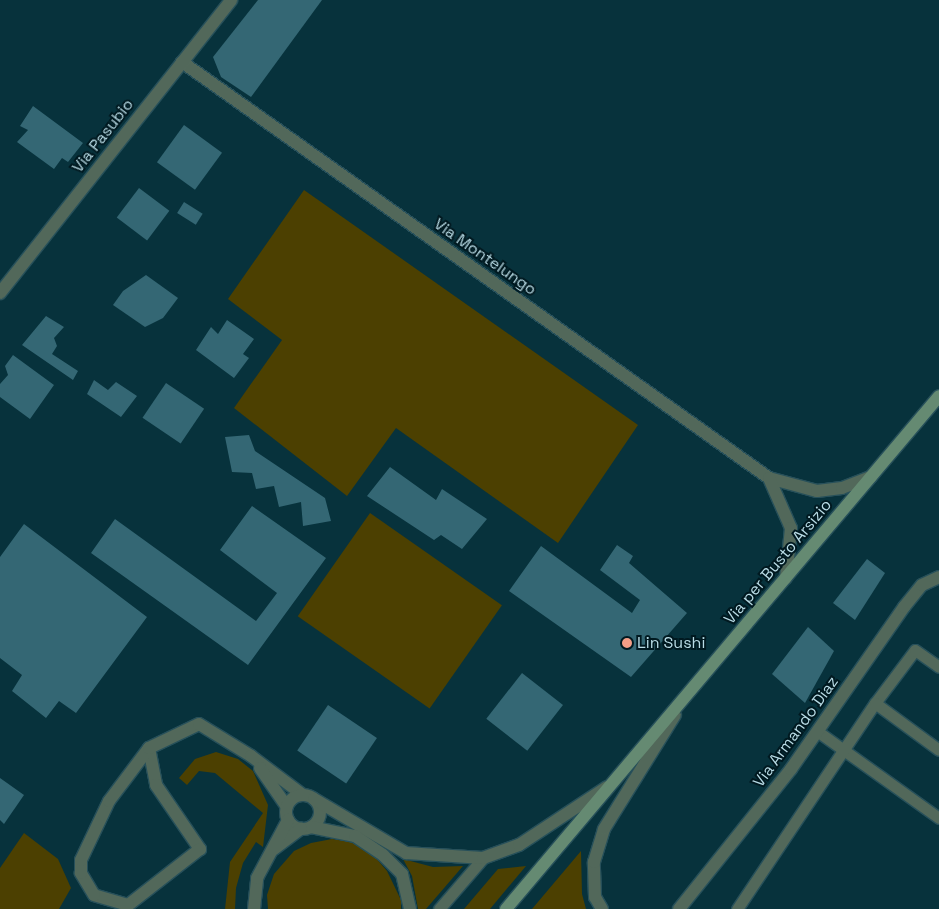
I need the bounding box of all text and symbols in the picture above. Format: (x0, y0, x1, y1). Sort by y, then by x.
street label: Via Pasubio (68, 95, 138, 177)
street label: Via Montelungo (430, 215, 540, 299)
street label: Via per Busto Arsizio (720, 496, 836, 628)
place label: Lin Sushi (637, 633, 705, 653)
marker: Lin Sushi (621, 637, 633, 649)
street label: Via Armando Diaz (749, 673, 843, 791)

